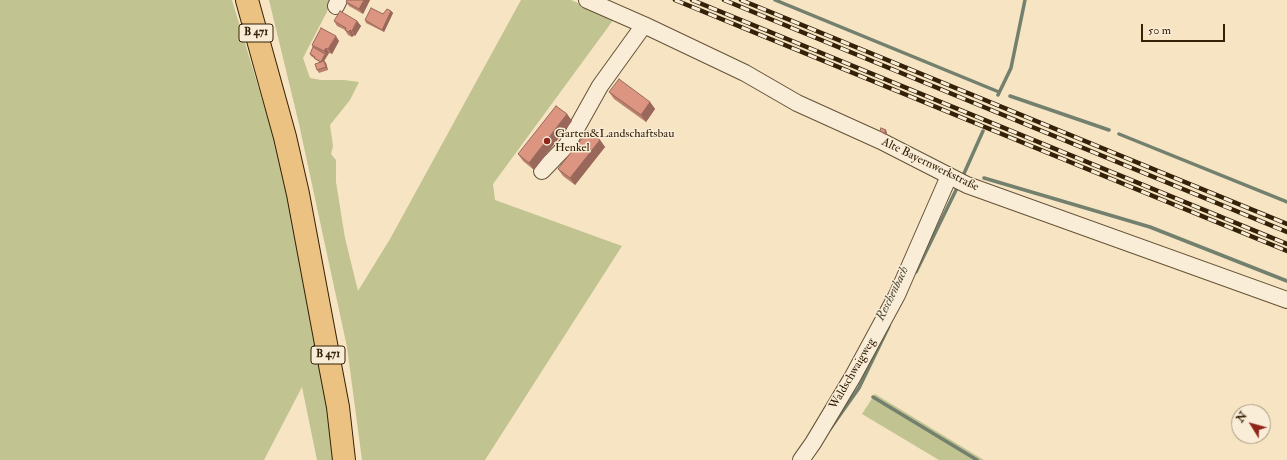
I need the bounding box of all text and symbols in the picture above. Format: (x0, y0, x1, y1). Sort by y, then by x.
scale bar (1143, 16, 1227, 42)
text: 50 m (1148, 23, 1171, 38)
road number: B 471 (239, 24, 273, 42)
place label: Garten&Landschaftsbau Henkel (555, 127, 674, 155)
street label: Alte Bayernwerkstraße (879, 135, 981, 195)
marker: Garten&Landschaftsbau Henkel (542, 136, 552, 146)
water label: Reschenbach (873, 264, 913, 324)
street label: Waldschwaigweg (827, 336, 879, 412)
road number: B 471 (311, 346, 345, 364)
north arrow (1231, 404, 1271, 444)
text: N (1234, 409, 1250, 425)

